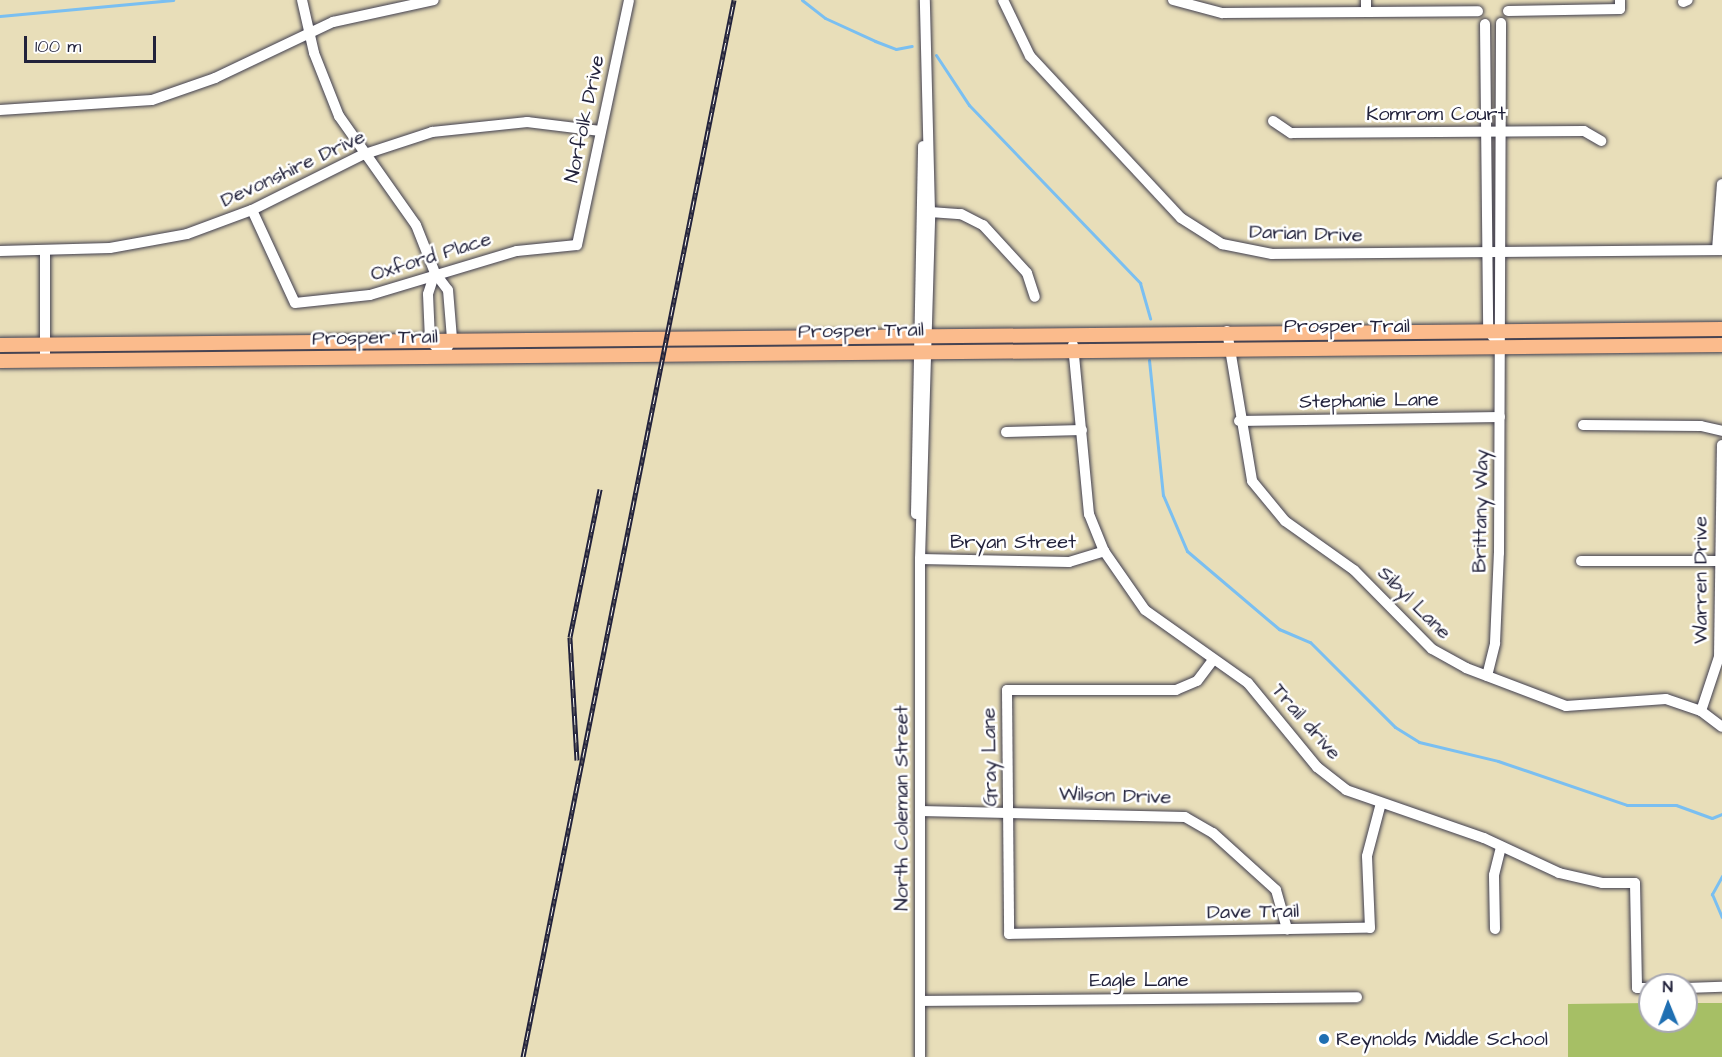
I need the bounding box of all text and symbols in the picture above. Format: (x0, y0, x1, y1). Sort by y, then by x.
scale bar (27, 24, 159, 62)
text: 100 m (35, 34, 81, 59)
street label: Norfolk Drive (560, 53, 610, 185)
street label: Komrom Court (1366, 102, 1506, 126)
street label: Devonshire Drive (217, 125, 369, 213)
street label: Darian Drive (1249, 220, 1363, 248)
street label: Oxford Place (368, 227, 494, 287)
street label: Prosper Trail (1284, 314, 1410, 338)
street label: Prosper Trail (798, 318, 924, 344)
street label: Prosper Trail (312, 325, 438, 351)
street label: Stephanie Lane (1299, 388, 1439, 414)
street label: Brittany Way (1468, 449, 1494, 573)
street label: Warren Drive (1689, 516, 1713, 644)
street label: Bryan Street (950, 530, 1076, 554)
street label: Sibyl Lane (1372, 561, 1456, 645)
street label: Trail drive (1266, 679, 1346, 765)
street label: North Coleman Street (890, 705, 914, 911)
street label: Gray Lane (977, 707, 1003, 807)
street label: Wilson Drive (1058, 782, 1172, 810)
street label: Dave Trail (1207, 899, 1299, 925)
street label: Eagle Lane (1089, 968, 1189, 992)
north arrow (1638, 973, 1698, 1033)
text: N (1663, 976, 1673, 998)
place label: Reynolds Middle School (1336, 1027, 1548, 1051)
marker: Reynolds Middle School (1317, 1032, 1331, 1046)

